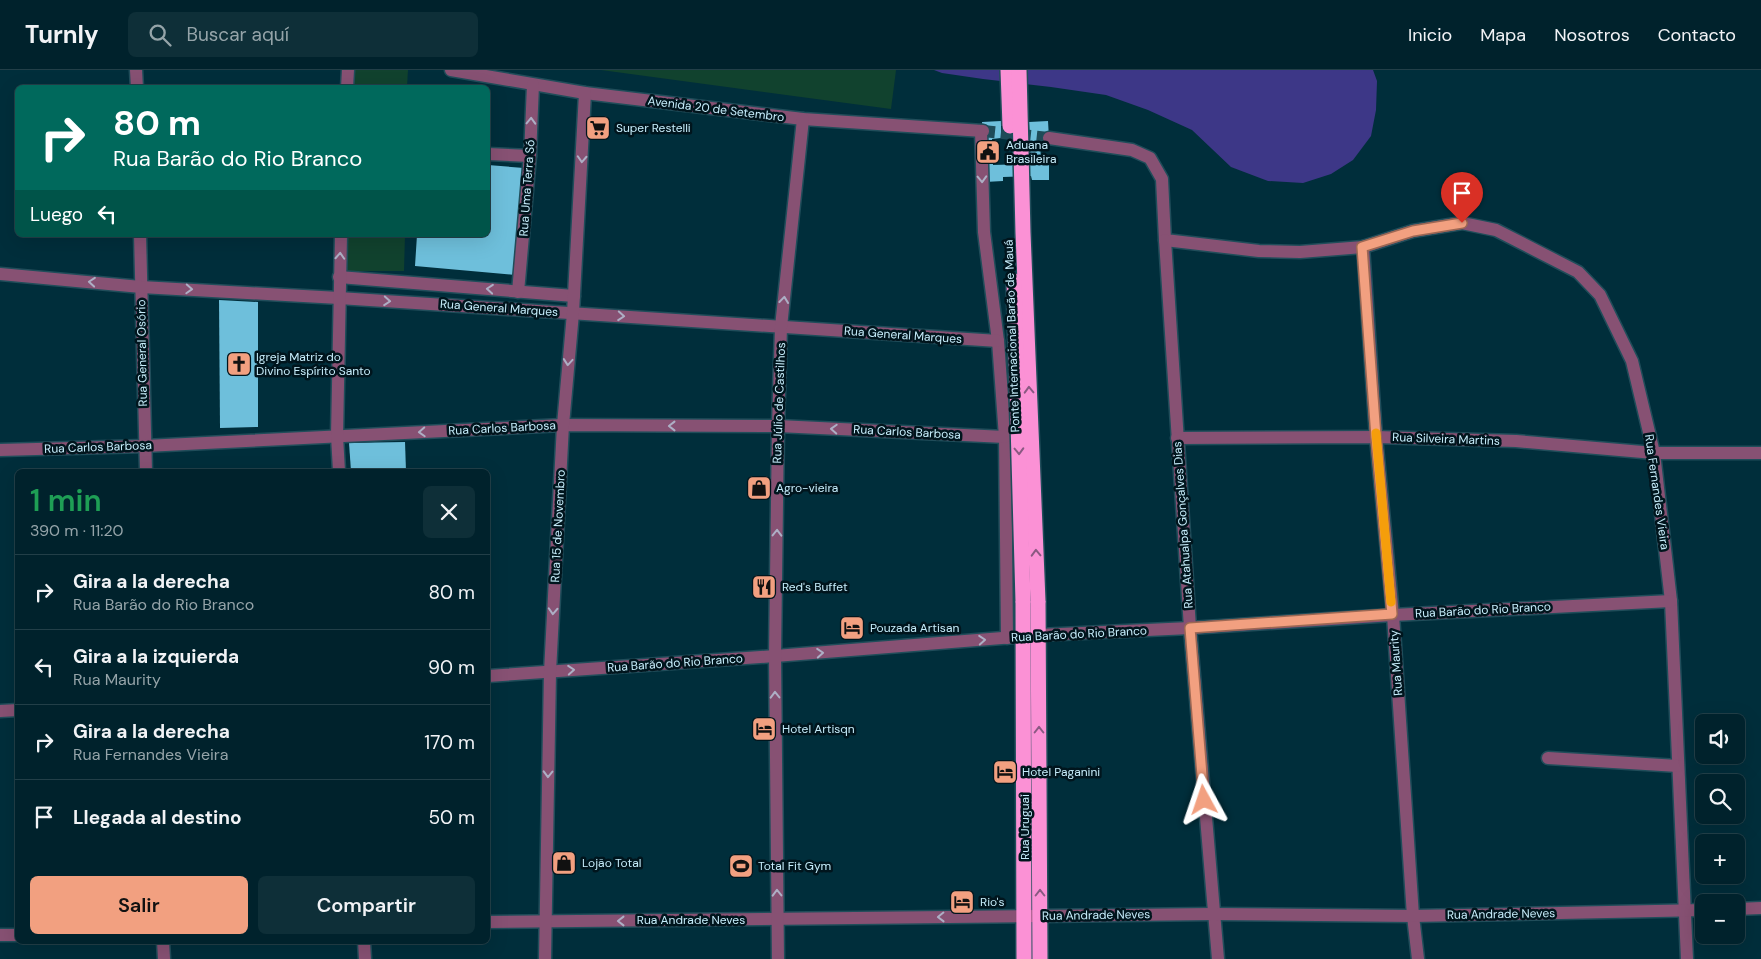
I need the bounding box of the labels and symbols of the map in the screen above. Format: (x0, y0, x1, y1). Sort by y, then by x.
street label: Avenida 20 de Setembro (647, 93, 785, 125)
supermarket icon: Super Restelli (585, 115, 611, 141)
one-way arrow (526, 117, 536, 124)
place label: Super Restelli (616, 120, 691, 136)
place label: Aduana Brasileira (1006, 137, 1056, 167)
street label: Rua Uma Terra Só (516, 139, 538, 237)
public building icon: Aduana Brasileira (975, 139, 1001, 165)
one-way arrow (576, 156, 587, 164)
pin (1441, 172, 1483, 223)
one-way arrow (977, 176, 987, 184)
street label: Ponte Internacional Barão de Mauá (1001, 239, 1023, 433)
one-way arrow (334, 252, 345, 260)
one-way arrow (88, 277, 96, 288)
one-way arrow (186, 284, 194, 295)
one-way arrow (486, 284, 494, 295)
one-way arrow (384, 295, 392, 306)
street label: Rua General Marques (439, 296, 559, 320)
one-way arrow (778, 296, 789, 304)
street label: Rua General Osório (133, 299, 151, 407)
one-way arrow (618, 311, 626, 322)
street label: Rua General Marques (843, 323, 963, 347)
street label: Rua Júlio de Castilhos (769, 342, 789, 464)
place label: Igreja Matriz do Divino Espírito Santo (256, 349, 371, 379)
church icon: Igreja Matriz do Divino Espírito Santo (226, 351, 252, 377)
one-way arrow (563, 358, 574, 366)
one-way arrow (1024, 386, 1034, 394)
street label: Rua Carlos Barbosa (448, 417, 556, 439)
one-way arrow (667, 421, 675, 431)
street label: Rua Carlos Barbosa (853, 421, 961, 443)
one-way arrow (830, 423, 838, 434)
one-way arrow (418, 427, 426, 437)
street label: Rua Silveira Martins (1392, 429, 1500, 449)
street label: Rua Fernandes Vieira (1641, 433, 1673, 551)
street label: Rua Carlos Barbosa (44, 437, 152, 457)
street label: Rua Atahualpa Gonçalves Dias (1169, 441, 1197, 609)
one-way arrow (1014, 448, 1024, 455)
street label: Rua 15 de Novembro (547, 469, 569, 583)
shop icon: Agro-vieira (746, 475, 772, 501)
place label: Agro-vieira (776, 480, 838, 496)
one-way arrow (771, 529, 782, 537)
one-way arrow (1030, 548, 1041, 556)
restaurant icon: Red's Buffet (751, 574, 777, 600)
place label: Red's Buffet (782, 579, 848, 595)
street label: Rua Barão do Rio Branco (1415, 598, 1551, 622)
one-way arrow (548, 608, 559, 616)
hotel icon: Pouzada Artisan (839, 615, 865, 641)
place label: Pouzada Artisan (870, 620, 959, 636)
street label: Rua Barão do Rio Branco (1011, 622, 1147, 646)
street label: Rua Maurity (1386, 629, 1406, 696)
one-way arrow (979, 635, 987, 646)
one-way arrow (817, 647, 825, 658)
street label: Rua Barão do Rio Branco (607, 650, 743, 676)
one-way arrow (567, 665, 575, 676)
one-way arrow (770, 691, 780, 699)
hotel icon: Hotel Artisqn (751, 716, 777, 742)
place label: Hotel Artisqn (782, 721, 855, 737)
one-way arrow (1034, 726, 1044, 734)
hotel icon: Hotel Paganini (992, 759, 1018, 785)
place label: Hotel Paganini (1022, 764, 1100, 780)
one-way arrow (543, 770, 553, 778)
position arrow (1177, 773, 1229, 825)
street label: Rua Uruguai (1017, 794, 1033, 860)
shop icon: Lojão Total (551, 850, 577, 876)
sports icon: Total Fit Gym (728, 853, 754, 879)
place label: Lojão Total (582, 855, 641, 871)
place label: Total Fit Gym (758, 858, 831, 874)
one-way arrow (772, 889, 782, 896)
hotel icon: Rio's (949, 889, 975, 915)
one-way arrow (1035, 889, 1045, 896)
place label: Rio's (980, 894, 1005, 910)
street label: Rua Andrade Neves (1447, 905, 1555, 923)
street label: Rua Andrade Neves (1042, 906, 1150, 924)
street label: Rua Andrade Neves (637, 912, 745, 928)
one-way arrow (937, 912, 945, 922)
one-way arrow (617, 916, 625, 926)

